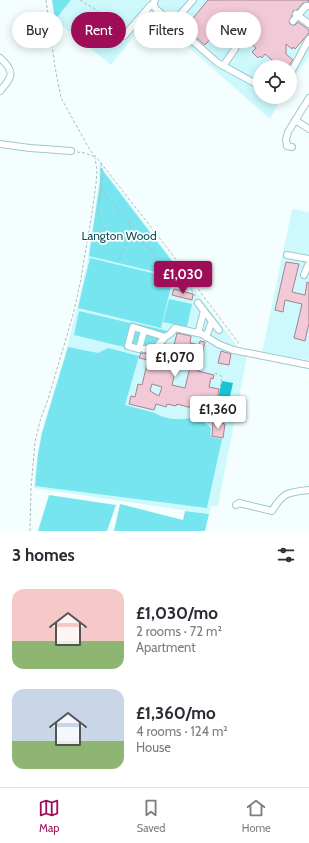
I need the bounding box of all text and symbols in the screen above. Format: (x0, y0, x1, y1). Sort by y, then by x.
chip: Buy (12, 12, 63, 48)
chip: Rent (71, 12, 126, 48)
chip: Filters (134, 12, 198, 48)
chip: New (206, 12, 261, 48)
map controls (253, 60, 297, 104)
button: locate (253, 60, 297, 104)
park label: Langton Wood (81, 228, 157, 243)
pin: £1,030 (150, 261, 216, 295)
text: £1,030 (163, 266, 203, 282)
pin: £1,070 (142, 344, 208, 378)
text: £1,070 (155, 349, 195, 365)
pin: £1,360 (185, 396, 251, 430)
text: £1,360 (199, 401, 237, 417)
icon: filters (275, 544, 297, 566)
text: 3 homes (12, 545, 75, 565)
text: £1,030/mo (136, 603, 218, 623)
icon: home (44, 605, 92, 653)
text: 2 rooms · 72 m² (136, 623, 222, 639)
text: Apartment (136, 639, 196, 655)
text: £1,360/mo (136, 703, 216, 723)
icon: home (44, 705, 92, 753)
text: 4 rooms · 124 m² (136, 723, 228, 739)
text: House (136, 739, 171, 755)
tab: Map (38, 797, 60, 835)
tab: Saved (137, 797, 165, 835)
tab: Home (242, 797, 271, 835)

